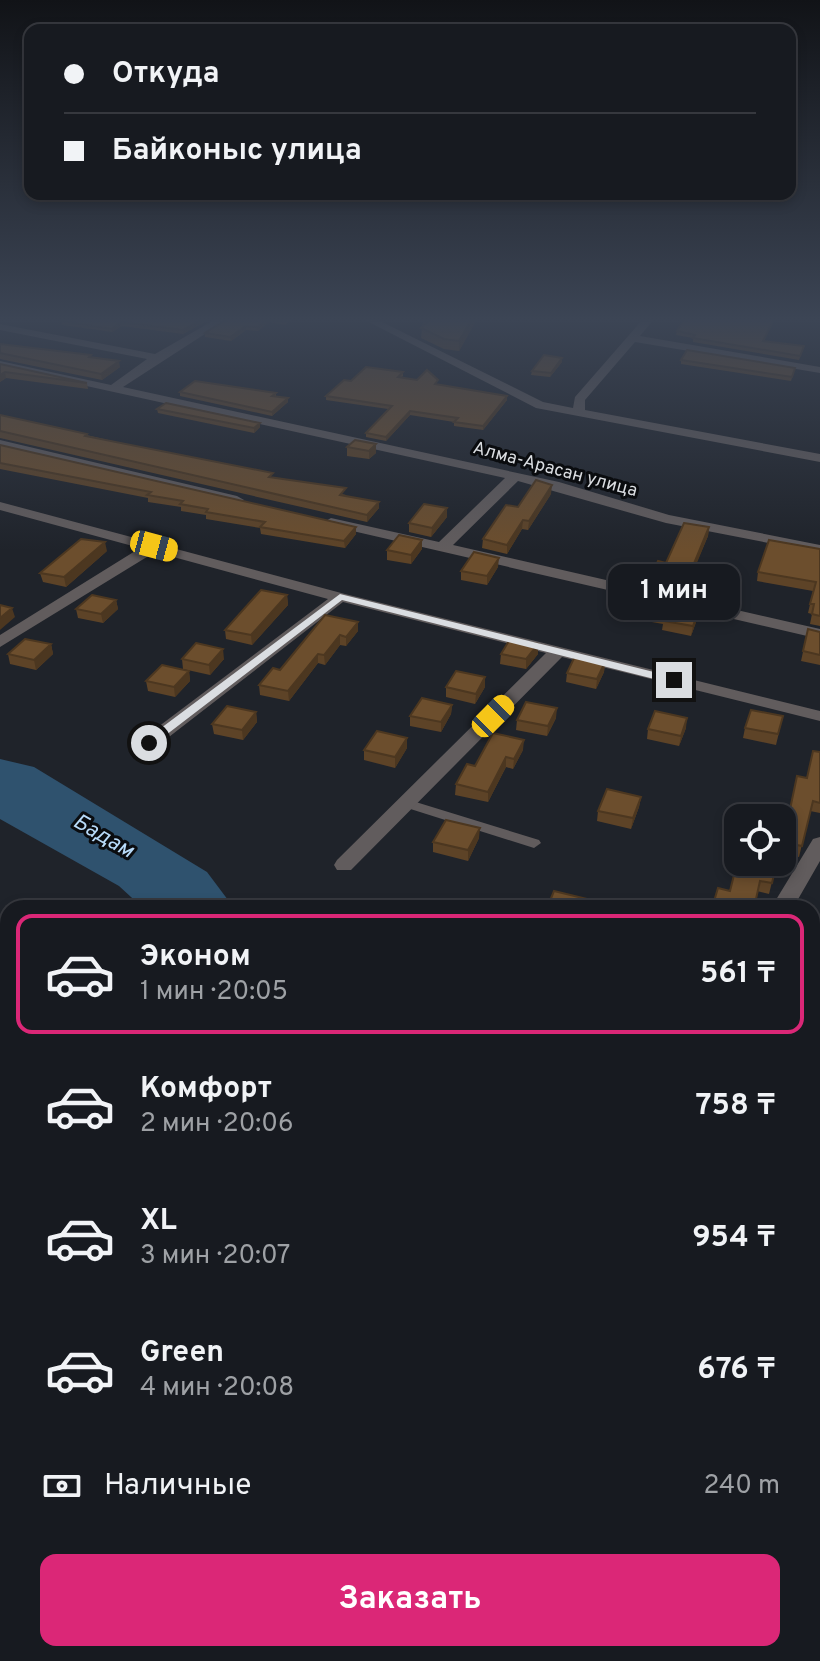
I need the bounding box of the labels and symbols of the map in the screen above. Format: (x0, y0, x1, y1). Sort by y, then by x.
street label: Алма-Арасан улица (470, 437, 640, 503)
car (128, 528, 180, 564)
callout: 1 мин (608, 564, 740, 620)
route end (656, 662, 692, 698)
car (468, 691, 518, 741)
route start (131, 725, 167, 761)
water label: Бадам (68, 809, 139, 866)

